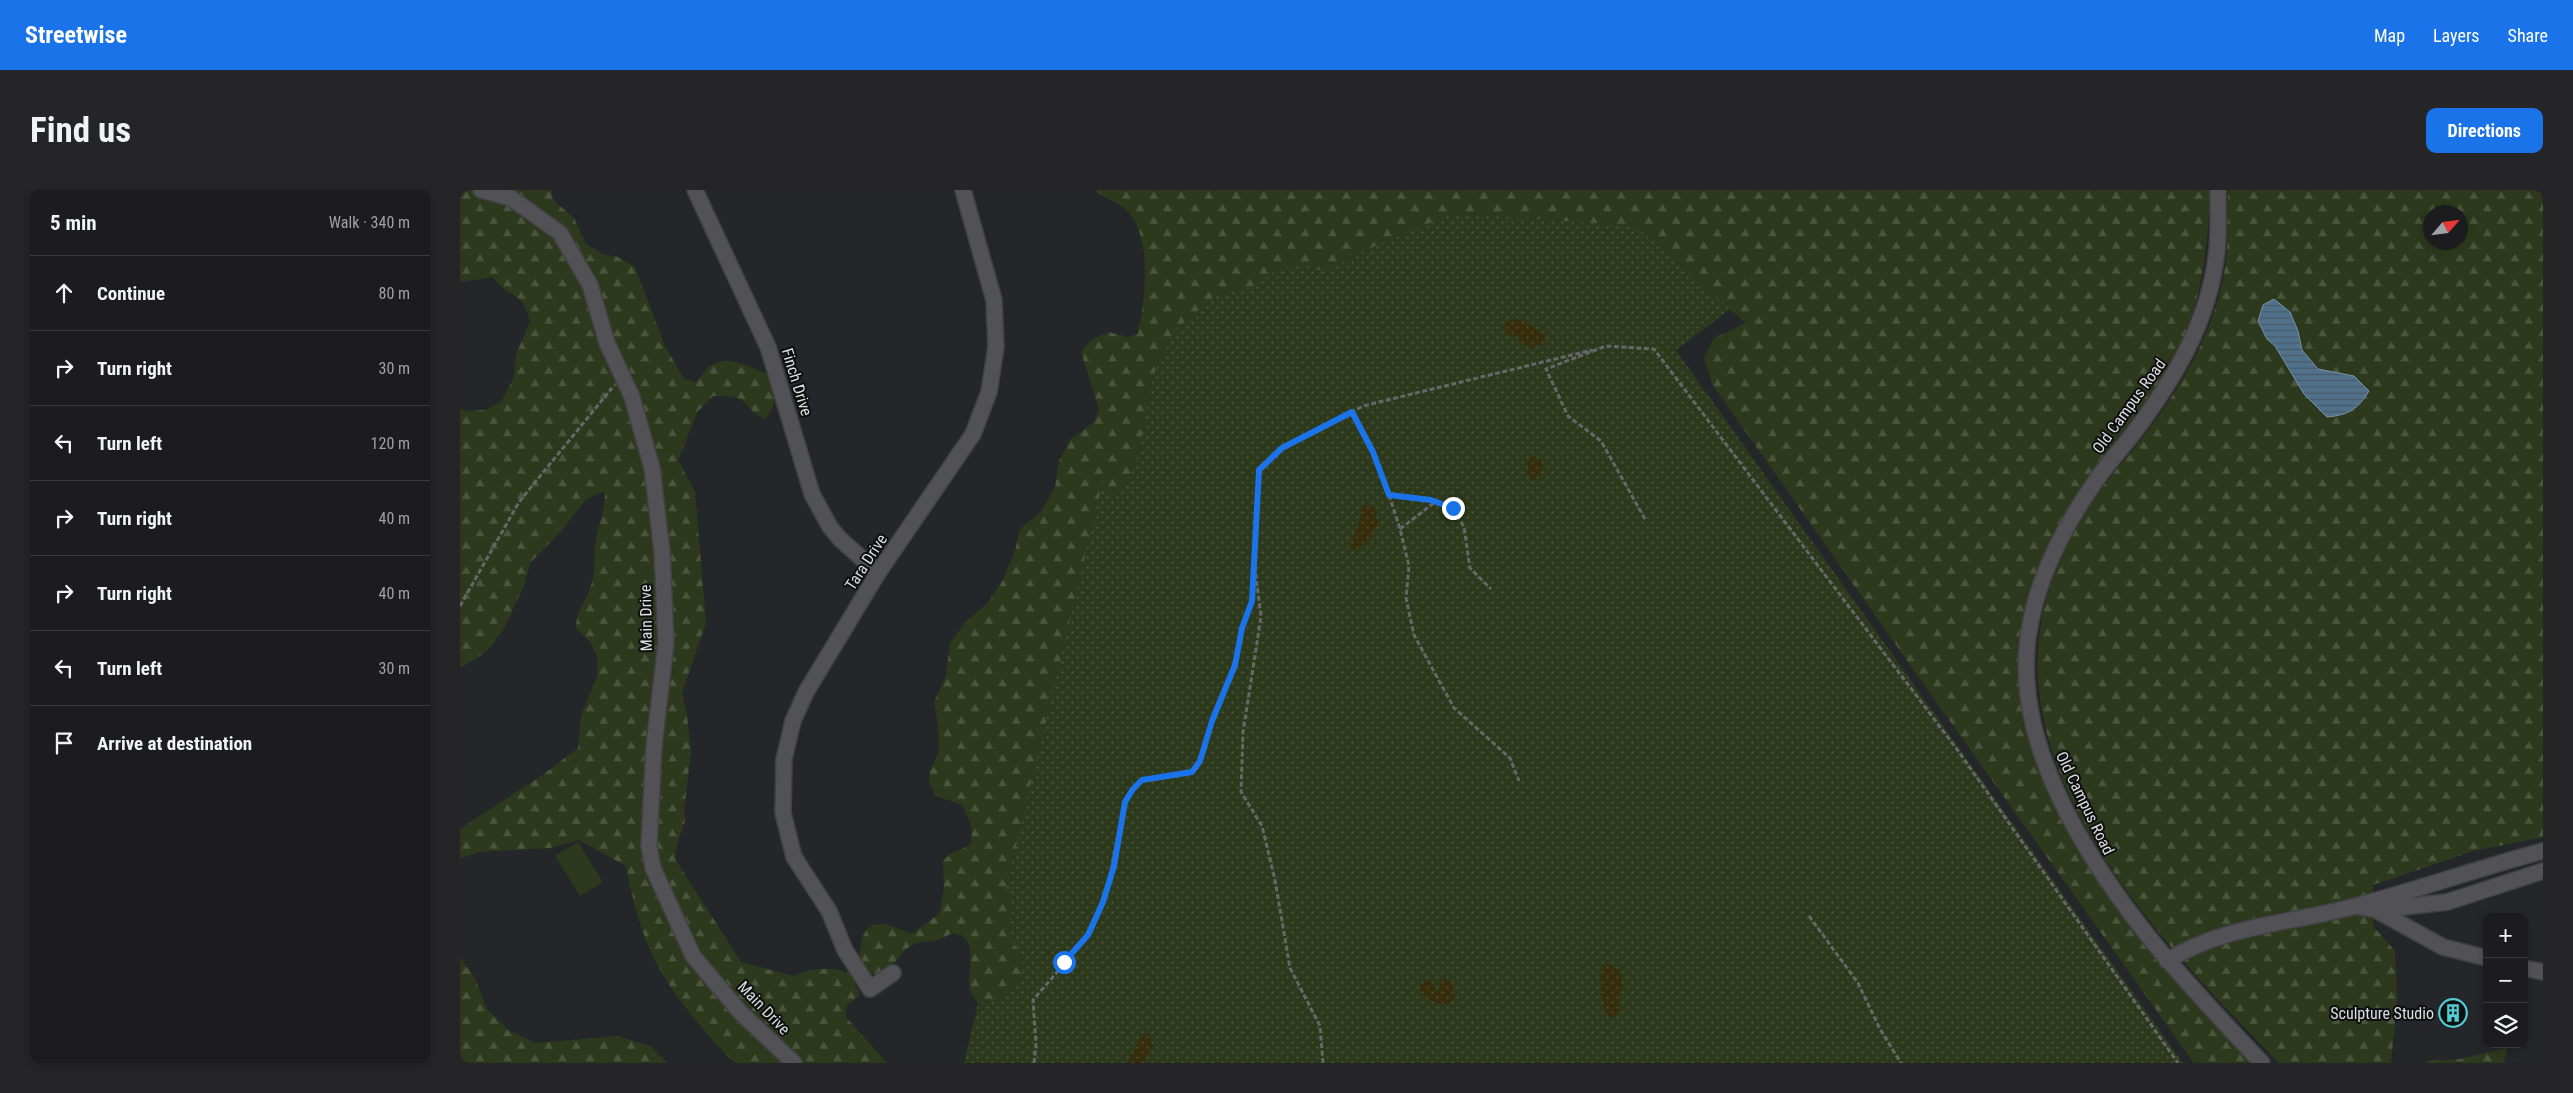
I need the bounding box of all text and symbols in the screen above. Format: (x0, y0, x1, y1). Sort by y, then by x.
text: Streetwise (25, 21, 127, 49)
text: Map (2374, 25, 2405, 46)
text: Layers (2433, 25, 2480, 46)
text: Share (2508, 25, 2548, 46)
button: Directions (2426, 108, 2543, 153)
text: Find us (30, 110, 131, 151)
north arrow (2423, 205, 2468, 250)
text: 5 min (50, 211, 97, 235)
text: Walk · 340 m (329, 213, 410, 232)
icon: ahead (50, 279, 78, 307)
text: Continue (97, 282, 165, 305)
text: 80 m (378, 284, 410, 303)
street label: Finch Drive (778, 346, 816, 418)
icon: right (50, 354, 78, 382)
street label: Old Campus Road (2088, 355, 2170, 457)
text: Turn right (97, 357, 172, 380)
text: 30 m (378, 359, 410, 378)
icon: left (50, 429, 78, 457)
text: Turn left (97, 432, 162, 455)
text: 120 m (371, 434, 410, 453)
route end (1442, 497, 1465, 520)
icon: right (50, 504, 78, 532)
text: Turn right (97, 507, 172, 530)
text: 40 m (378, 509, 410, 528)
street label: Tara Drive (841, 530, 891, 594)
icon: right (50, 579, 78, 607)
text: Turn right (97, 582, 172, 605)
text: 40 m (378, 584, 410, 603)
street label: Main Drive (636, 584, 656, 652)
icon: left (50, 654, 78, 682)
text: Turn left (97, 657, 162, 680)
text: 30 m (378, 659, 410, 678)
icon: arrive (50, 729, 78, 757)
text: Arrive at destination (97, 732, 252, 755)
street label: Old Campus Road (2052, 748, 2118, 858)
map controls (2483, 913, 2528, 1048)
button: + (2483, 913, 2528, 958)
route start (1053, 951, 1076, 974)
button: − (2483, 958, 2528, 1003)
street label: Main Drive (734, 977, 794, 1039)
building icon: Sculpture Studio (2438, 998, 2468, 1028)
button: layers (2483, 1003, 2528, 1048)
place label: Sculpture Studio (2330, 1004, 2434, 1023)

